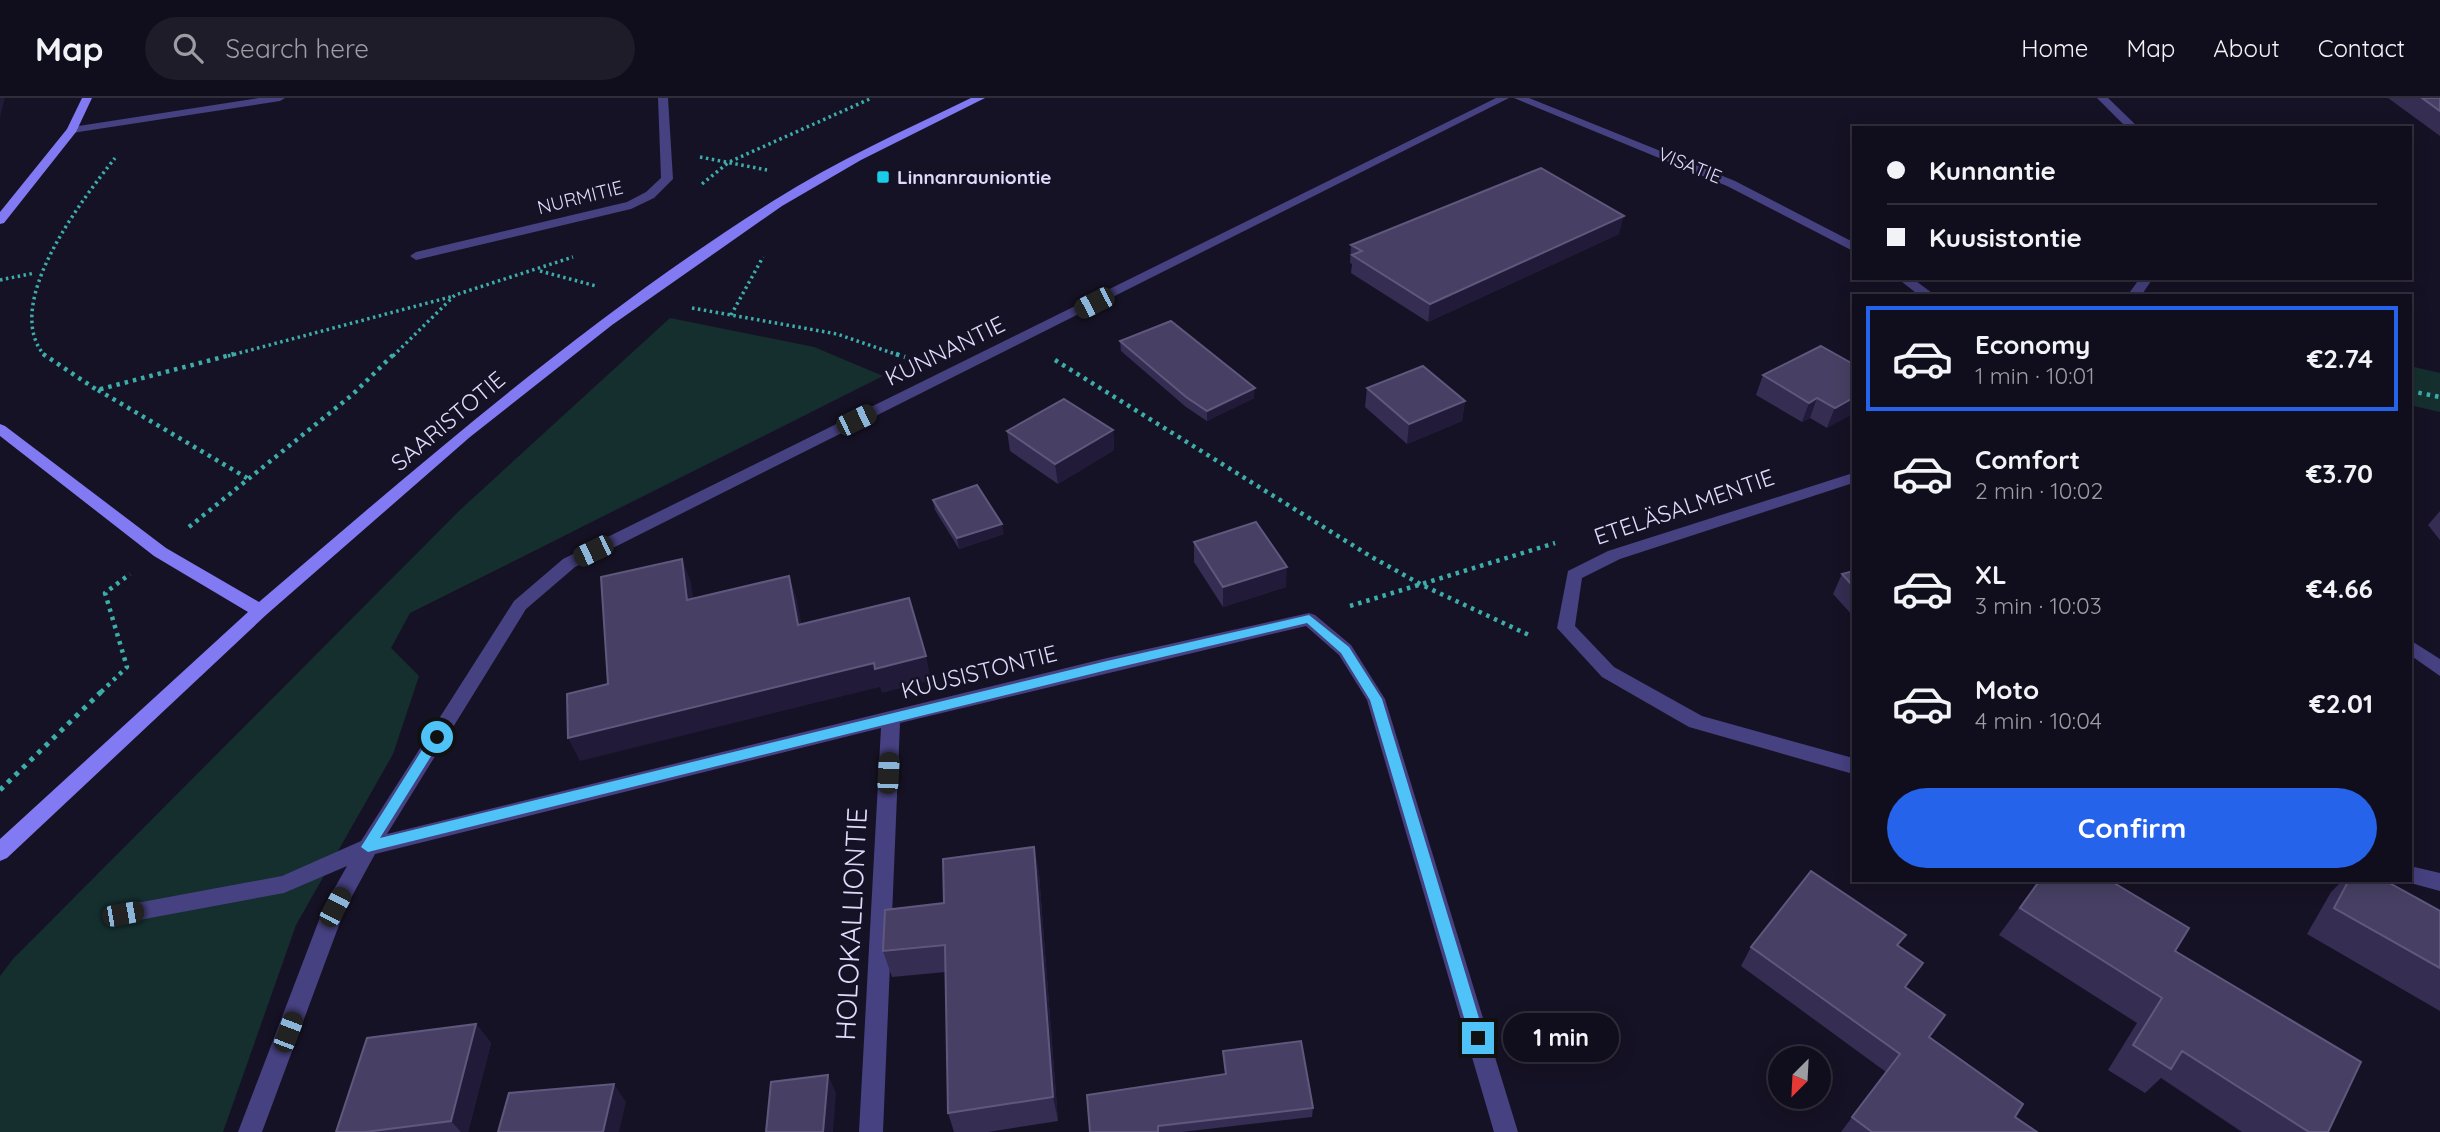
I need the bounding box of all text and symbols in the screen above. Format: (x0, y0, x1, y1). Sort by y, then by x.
search box (145, 17, 635, 80)
text: Map (35, 28, 103, 69)
icon: search (169, 29, 207, 67)
text: Search here (225, 32, 369, 65)
text: Home (2021, 33, 2088, 63)
text: Map (2126, 33, 2175, 63)
text: About (2213, 33, 2280, 63)
text: Contact (2318, 33, 2405, 63)
street label: VISATIE (1655, 141, 1725, 189)
text: Kunnantie (1929, 154, 2056, 187)
place label: Linnanrauniontie (897, 165, 1051, 189)
marker: Linnanrauniontie (875, 169, 891, 185)
street label: NURMITIE (535, 175, 625, 219)
text: Kuusistontie (1929, 221, 2082, 254)
car (1071, 284, 1118, 322)
street label: KUNNANTIE (880, 309, 1009, 392)
icon: car (1891, 327, 1954, 390)
text: Economy (1975, 328, 2090, 361)
text: €2.74 (2307, 342, 2373, 375)
text: 1 min · 10:01 (1975, 361, 2095, 390)
street label: SAARISTOTIE (385, 364, 511, 477)
car (833, 401, 880, 439)
icon: car (1891, 442, 1954, 505)
text: Comfort (1975, 443, 2080, 476)
text: €3.70 (2306, 457, 2373, 490)
street label: ETELÄSALMENTIE (1590, 462, 1778, 551)
text: 2 min · 10:02 (1975, 476, 2103, 505)
car (570, 532, 617, 570)
icon: car (1891, 557, 1954, 620)
text: XL (1975, 558, 2007, 591)
text: €4.66 (2306, 572, 2373, 605)
text: 3 min · 10:03 (1975, 591, 2102, 620)
street label: KUUSISTONTIE (898, 638, 1060, 705)
icon: car (1891, 672, 1954, 735)
text: Moto (1975, 673, 2039, 706)
text: €2.01 (2309, 687, 2373, 720)
text: 4 min · 10:04 (1975, 706, 2102, 735)
route start (421, 721, 453, 753)
car (877, 751, 900, 795)
button: Confirm (1887, 788, 2377, 868)
street label: HOLOKALLIONTIE (827, 807, 874, 1041)
car (316, 884, 355, 930)
car (101, 900, 146, 928)
car (271, 1009, 306, 1055)
callout: 1 min (1502, 1014, 1618, 1062)
route end (1462, 1022, 1494, 1054)
text: 1 min (1533, 1023, 1589, 1052)
north arrow (1768, 1046, 1830, 1110)
map controls (1768, 1046, 1831, 1109)

